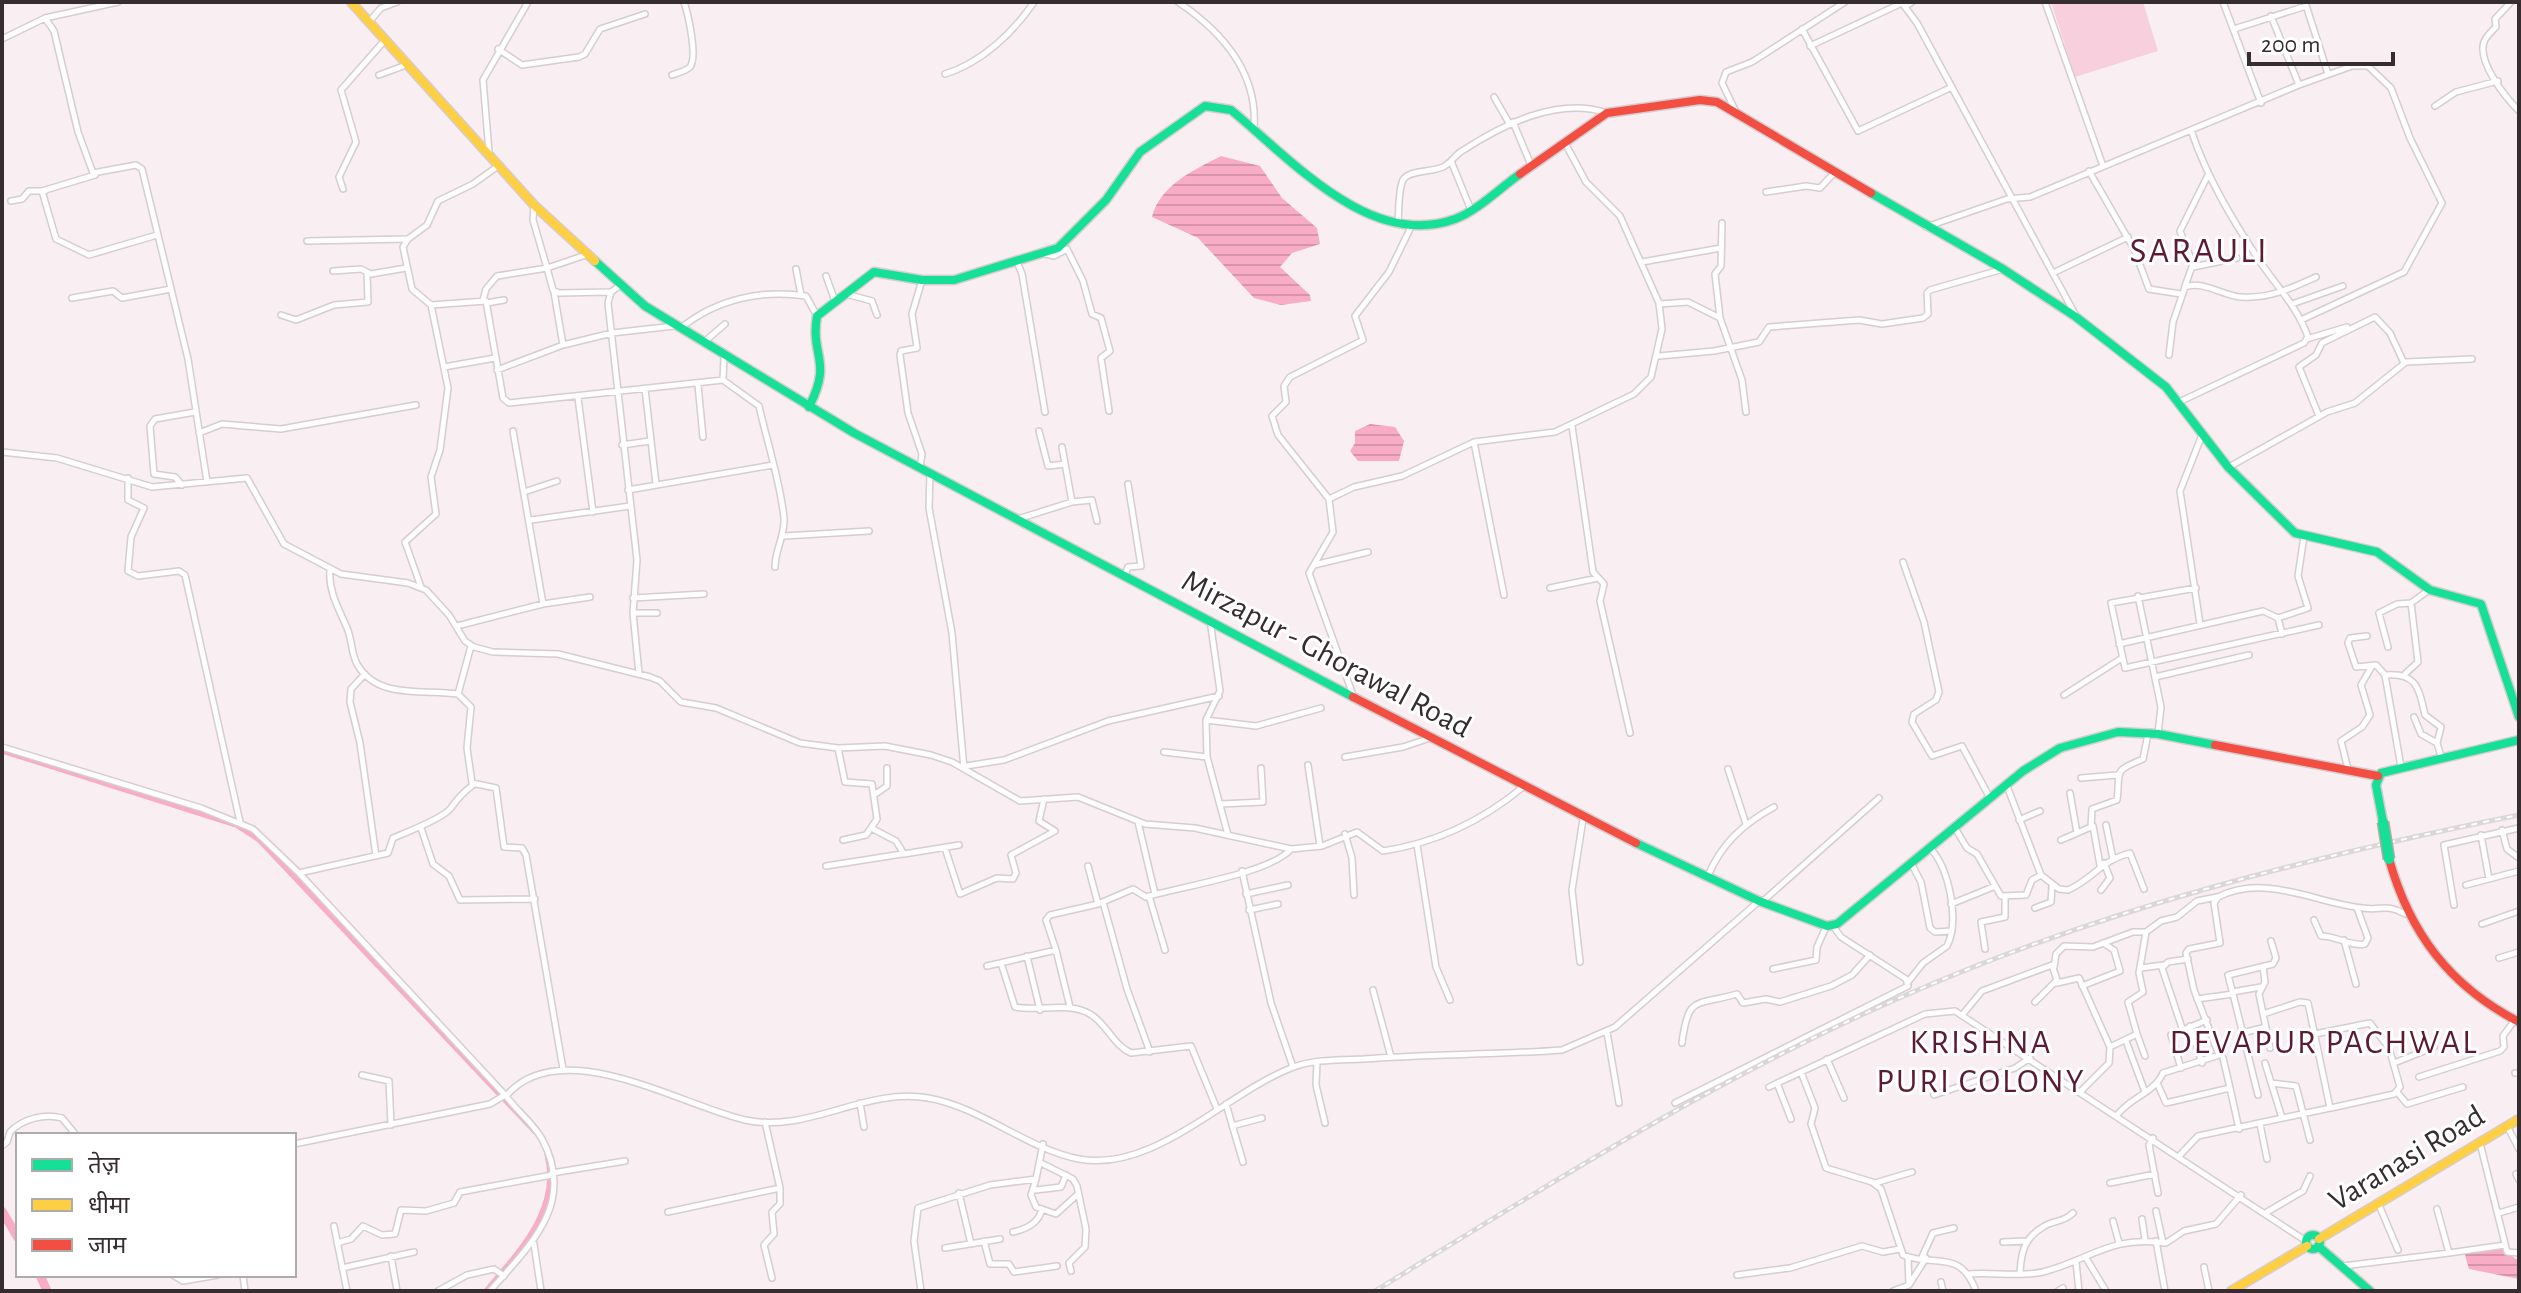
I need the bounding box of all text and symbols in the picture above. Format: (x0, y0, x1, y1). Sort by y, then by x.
scale bar (2249, 16, 2393, 66)
text: 200 m (2261, 33, 2320, 57)
district label: SARAULI (2129, 233, 2269, 269)
street label: Mirzapur - Ghorawal Road (1177, 564, 1476, 744)
district label: KRISHNA PURI COLONY (1876, 1026, 2086, 1099)
district label: DEVAPUR PACHWAL (2170, 1026, 2478, 1060)
street label: Varanasi Road (2323, 1099, 2490, 1217)
legend (16, 1133, 296, 1277)
text: तेज़ (88, 1151, 121, 1178)
text: धीमा (88, 1191, 130, 1218)
text: जाम (88, 1234, 127, 1258)

